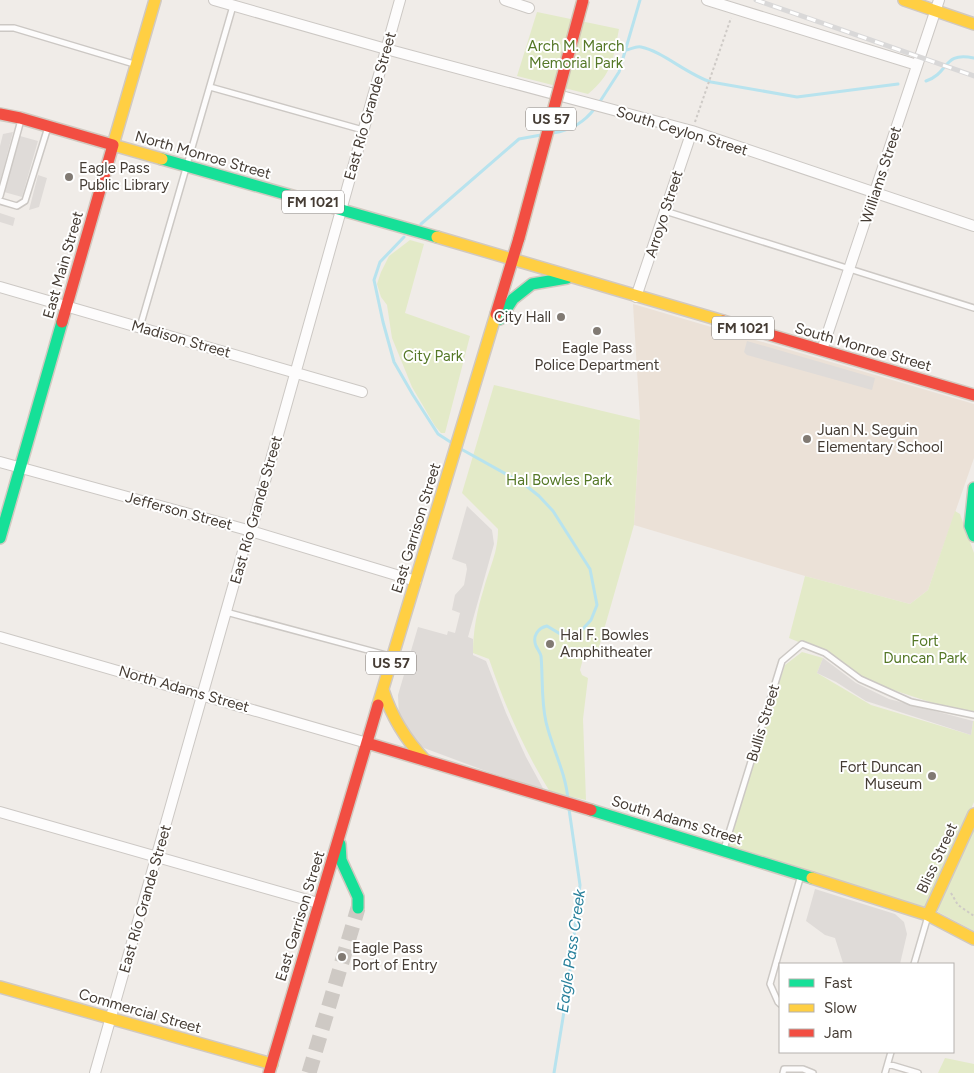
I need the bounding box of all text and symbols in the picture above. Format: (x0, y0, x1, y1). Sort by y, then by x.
street label: East Río Grande Street (340, 30, 400, 182)
park label: Arch M. March Memorial Park (528, 37, 624, 72)
street label: South Ceylon Street (614, 102, 750, 160)
road number: US 57 (526, 108, 576, 130)
street label: Williams Street (857, 124, 905, 226)
street label: North Monroe Street (133, 127, 273, 183)
place label: Eagle Pass Public Library (79, 159, 169, 194)
street label: Arroyo Street (641, 168, 687, 260)
marker: Eagle Pass Public Library (63, 171, 75, 183)
road number: FM 1021 (282, 190, 344, 213)
street label: East Main Street (39, 209, 87, 321)
place label: City Hall (494, 308, 551, 326)
marker: City Hall (555, 311, 567, 323)
street label: Madison Street (129, 316, 233, 362)
road number: FM 1021 (712, 316, 774, 339)
street label: South Monroe Street (793, 319, 934, 375)
marker: Eagle Pass Police Department (591, 325, 603, 337)
place label: Eagle Pass Police Department (535, 339, 660, 374)
park label: City Park (403, 347, 464, 365)
place label: Juan N. Seguin Elementary School (817, 421, 943, 456)
marker: Juan N. Seguin Elementary School (801, 433, 813, 445)
street label: East Río Grande Street (226, 434, 286, 586)
street label: East Garrison Street (388, 460, 444, 595)
park label: Hal Bowles Park (506, 471, 613, 489)
street label: Jefferson Street (124, 488, 235, 534)
place label: Hal F. Bowles Amphitheater (560, 626, 652, 661)
park label: Fort Duncan Park (883, 632, 967, 667)
marker: Hal F. Bowles Amphitheater (544, 638, 556, 650)
road number: US 57 (366, 651, 416, 674)
street label: North Adams Street (117, 662, 252, 716)
street label: Bullis Street (743, 682, 783, 764)
place label: Fort Duncan Museum (840, 758, 922, 793)
marker: Fort Duncan Museum (926, 770, 938, 782)
street label: South Adams Street (609, 792, 745, 849)
street label: Bliss Street (913, 820, 961, 896)
street label: East Río Grande Street (115, 823, 175, 975)
street label: East Garrison Street (272, 848, 328, 983)
water label: Eagle Pass Creek (553, 887, 589, 1014)
place label: Eagle Pass Port of Entry (352, 939, 438, 974)
marker: Eagle Pass Port of Entry (336, 951, 348, 963)
legend (779, 963, 954, 1053)
text: Fast (824, 974, 853, 992)
street label: Commercial Street (77, 985, 204, 1037)
text: Slow (824, 999, 857, 1017)
text: Jam (824, 1024, 852, 1042)

